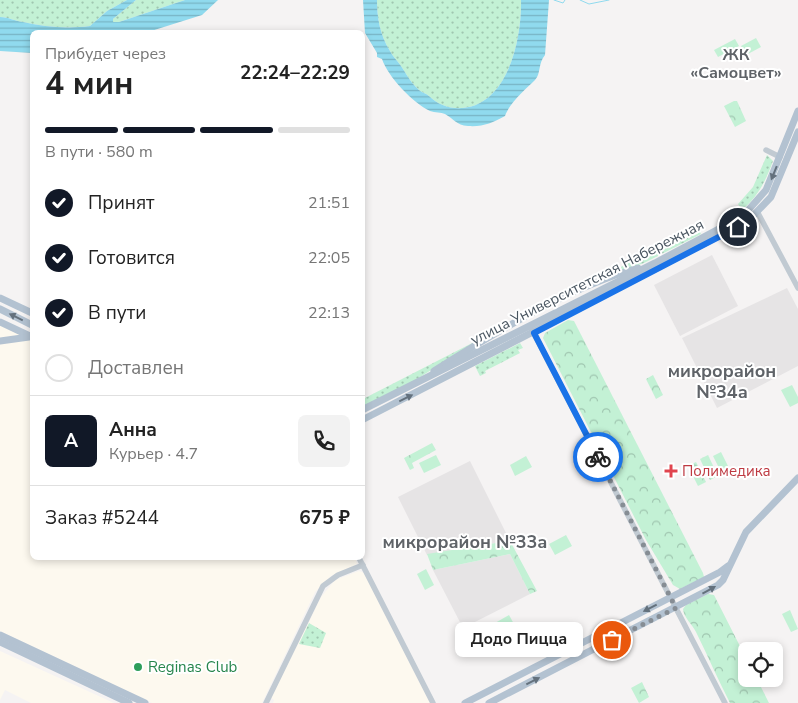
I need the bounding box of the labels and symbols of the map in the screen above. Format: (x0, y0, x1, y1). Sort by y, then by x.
district label: ЖК «Самоцвет» (690, 44, 782, 84)
one-way arrow (770, 166, 778, 181)
pin (717, 206, 759, 248)
street label: улица Университетская Набережная (467, 214, 707, 350)
one-way arrow (9, 313, 23, 321)
district label: микрорайон №34а (668, 359, 776, 404)
one-way arrow (399, 394, 413, 402)
courier (573, 432, 623, 482)
place label: Полимедика (682, 461, 771, 481)
marker: Полимедика (664, 464, 678, 478)
district label: микрорайон №33а (383, 530, 547, 554)
one-way arrow (702, 586, 717, 594)
one-way arrow (643, 604, 657, 612)
pin (591, 619, 633, 661)
callout: Додо Пицца (454, 622, 582, 658)
place label: Reginas Club (148, 657, 238, 677)
marker: Reginas Club (132, 661, 144, 673)
one-way arrow (526, 677, 540, 685)

